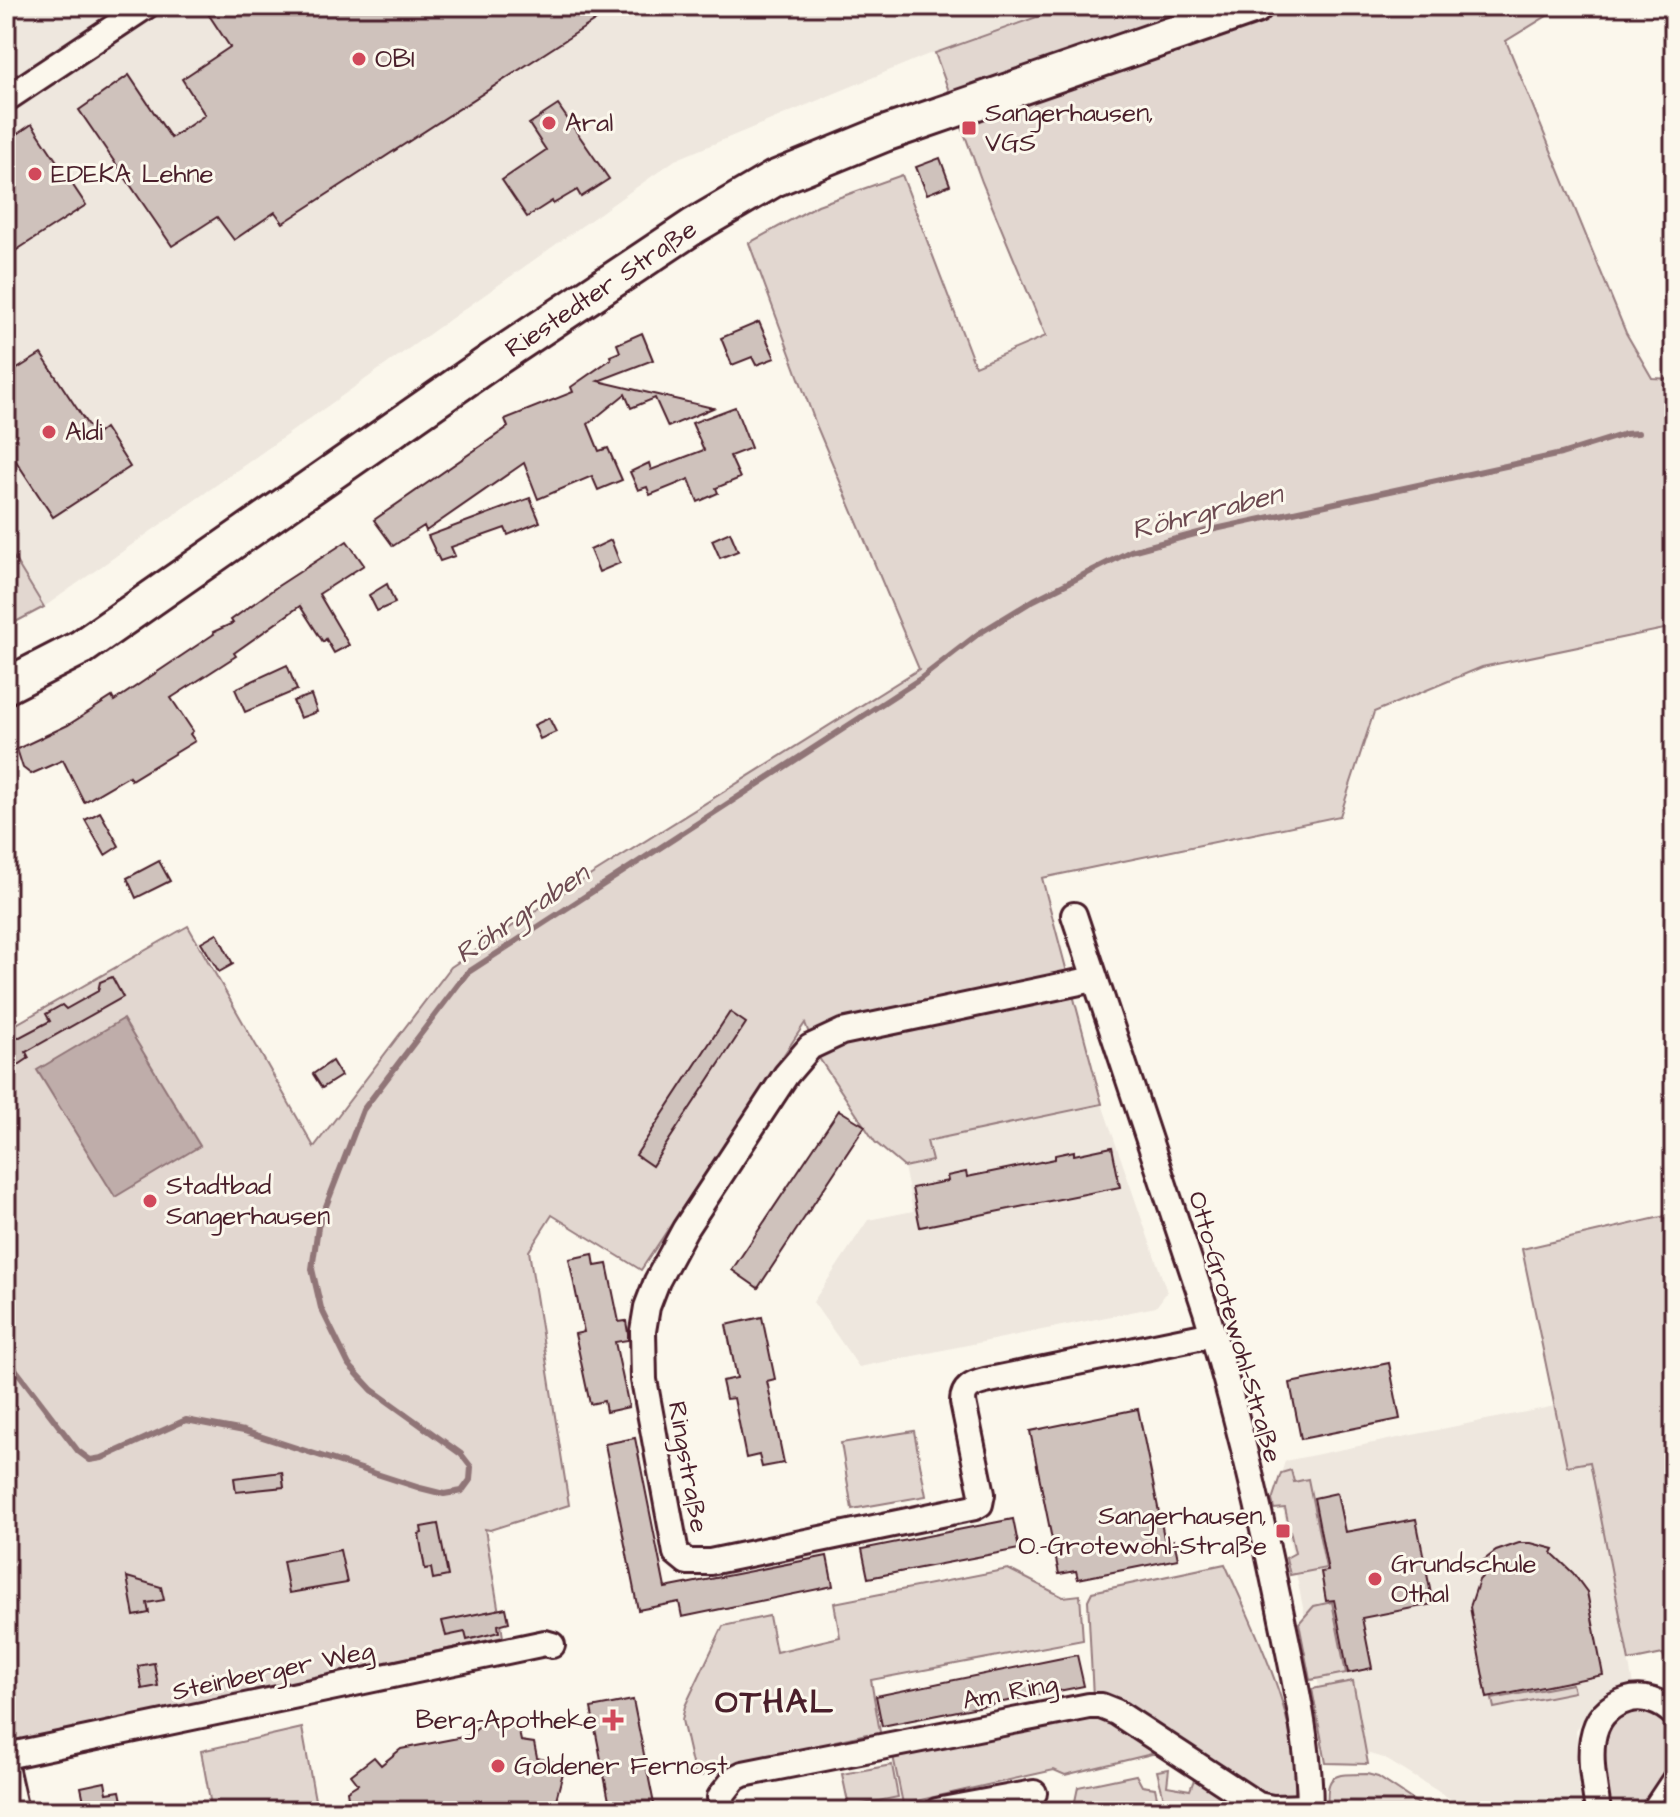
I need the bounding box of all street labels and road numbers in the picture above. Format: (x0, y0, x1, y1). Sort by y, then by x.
street label: Riestedter Straße (498, 211, 704, 367)
street label: Otto-Grotewohl-Straße (1179, 1187, 1291, 1467)
street label: Ringstraße (657, 1399, 717, 1536)
street label: Steinberger Weg (169, 1632, 378, 1712)
street label: Am Ring (959, 1665, 1061, 1721)

